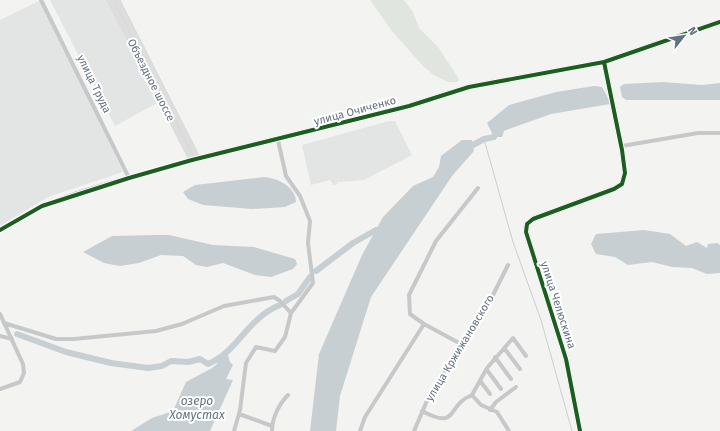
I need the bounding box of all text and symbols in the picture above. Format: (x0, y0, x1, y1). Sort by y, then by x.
north arrow (664, 16, 704, 56)
text: N (685, 25, 700, 38)
street label: Объездное шоссе (125, 37, 177, 123)
street label: улица Труда (74, 53, 114, 115)
street label: улица Очиченко (313, 94, 397, 128)
street label: улица Челюскина (538, 260, 578, 350)
street label: улица Кржижановского (423, 292, 497, 404)
water label: озеро Хомустах (168, 394, 225, 422)

